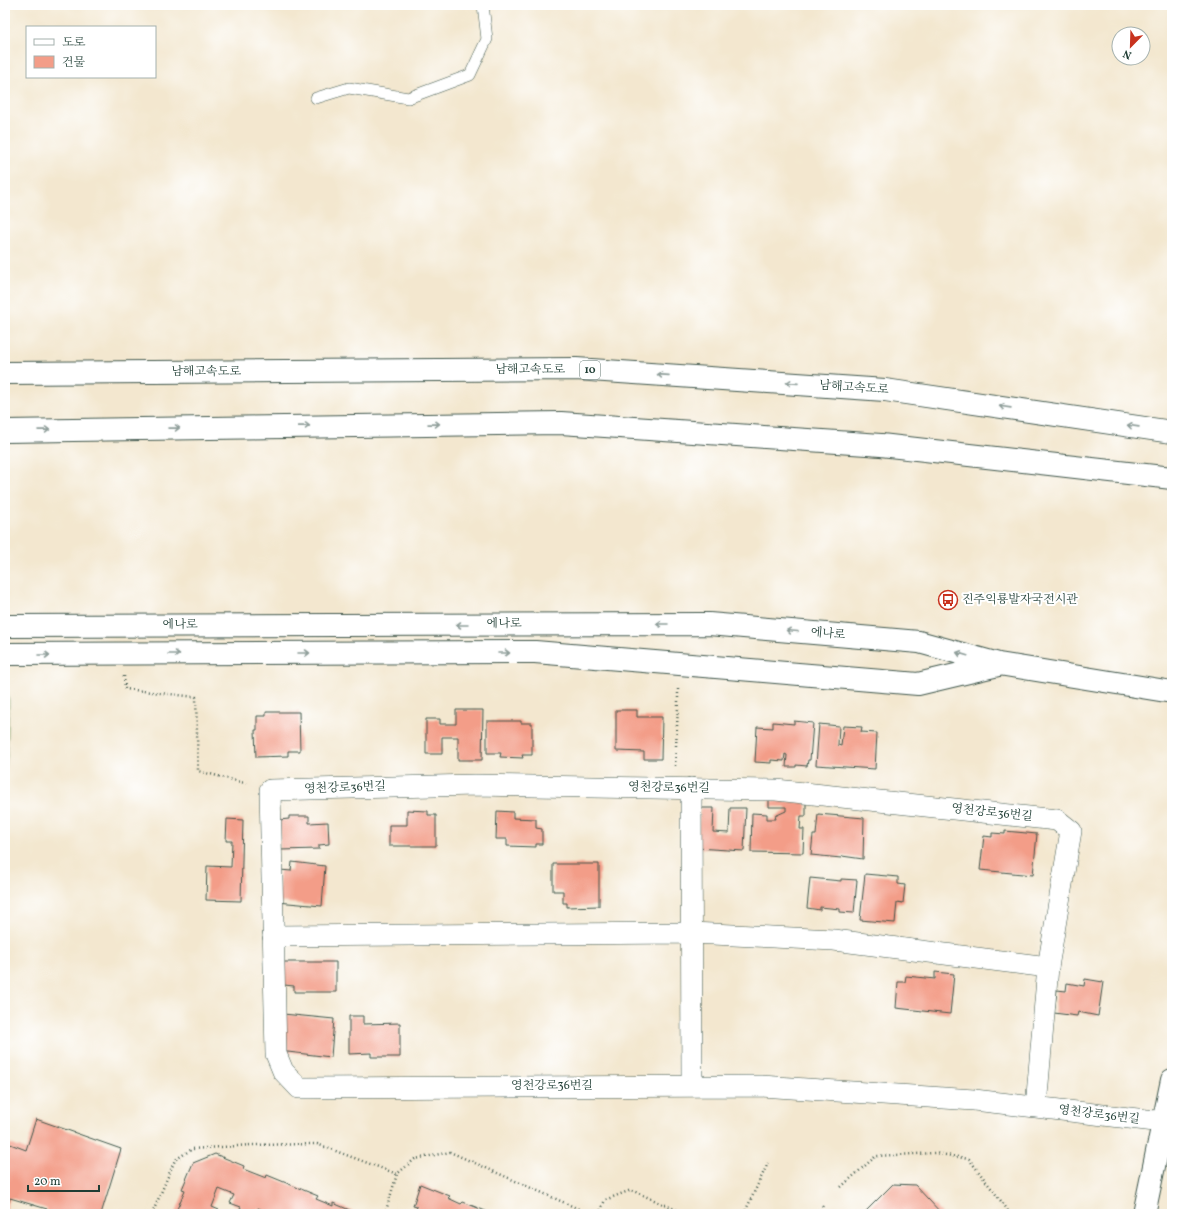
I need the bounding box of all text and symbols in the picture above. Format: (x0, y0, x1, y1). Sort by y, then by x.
legend (26, 26, 156, 78)
north arrow (1111, 26, 1151, 66)
text: 도로 (62, 35, 86, 51)
text: N (1121, 45, 1134, 62)
text: 건물 (62, 55, 86, 71)
road number: 10 (580, 361, 600, 379)
street label: 남해고속도로 (495, 362, 565, 378)
street label: 남해고속도로 (171, 364, 241, 380)
one-way arrow (657, 371, 670, 378)
street label: 남해고속도로 (819, 378, 890, 398)
one-way arrow (786, 380, 799, 387)
one-way arrow (999, 403, 1012, 411)
one-way arrow (427, 420, 440, 428)
one-way arrow (297, 422, 310, 430)
one-way arrow (1127, 422, 1140, 430)
one-way arrow (167, 424, 180, 432)
one-way arrow (37, 426, 50, 434)
bus stop icon: 진주익룡발자국전시관 (937, 589, 959, 611)
place label: 진주익룡발자국전시관 (962, 592, 1078, 608)
street label: 에나로 (487, 616, 522, 632)
street label: 에나로 (163, 617, 198, 633)
one-way arrow (656, 620, 669, 628)
one-way arrow (456, 621, 469, 629)
street label: 에나로 (810, 625, 846, 644)
one-way arrow (786, 627, 799, 634)
one-way arrow (297, 649, 310, 657)
one-way arrow (497, 649, 510, 657)
one-way arrow (167, 650, 180, 658)
one-way arrow (956, 650, 969, 657)
one-way arrow (37, 651, 50, 658)
street label: 영천강로36번길 (304, 779, 386, 797)
street label: 영천강로36번길 (628, 779, 710, 797)
street label: 영천강로36번길 (950, 801, 1034, 825)
street label: 영천강로36번길 (511, 1078, 593, 1094)
street label: 영천강로36번길 (1057, 1102, 1141, 1128)
scale bar (28, 1167, 99, 1193)
text: 20 m (34, 1174, 61, 1190)

